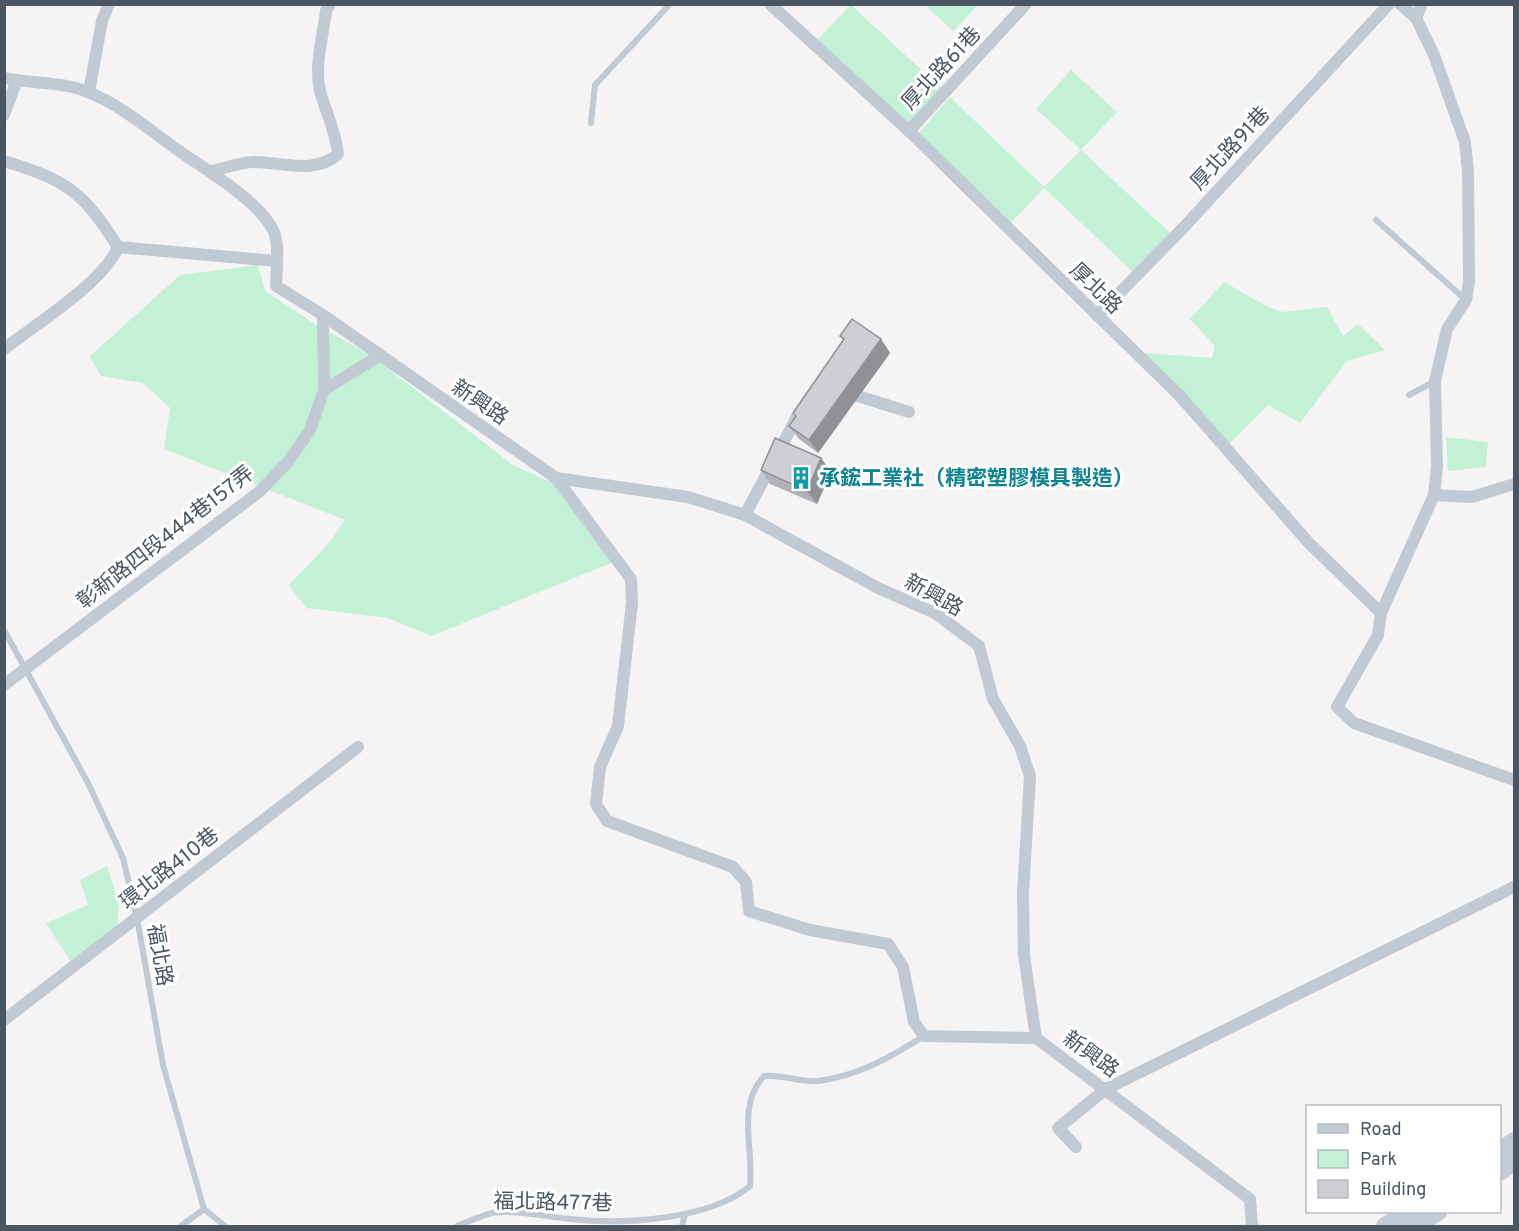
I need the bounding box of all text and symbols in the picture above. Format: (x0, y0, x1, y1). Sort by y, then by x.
street label: 厚北路61巷 (897, 22, 988, 116)
street label: 厚北路91巷 (1186, 102, 1277, 196)
street label: 厚北路 (1063, 257, 1127, 321)
street label: 新興路 (445, 374, 513, 432)
street label: 彰新路四段444巷157弄 (72, 461, 260, 616)
building icon: 承鋐工業社（精密塑膠模具製造） (788, 465, 814, 491)
place label: 承鋐工業社（精密塑膠模具製造） (819, 466, 1134, 493)
street label: 新興路 (899, 569, 967, 623)
street label: 環北路410巷 (115, 822, 225, 916)
street label: 福北路 (140, 922, 177, 989)
street label: 新興路 (1057, 1026, 1124, 1085)
legend (1306, 1105, 1501, 1213)
text: Road (1360, 1119, 1402, 1142)
text: Park (1360, 1149, 1397, 1172)
text: Building (1360, 1179, 1426, 1202)
street label: 福北路477巷 (493, 1189, 613, 1218)

